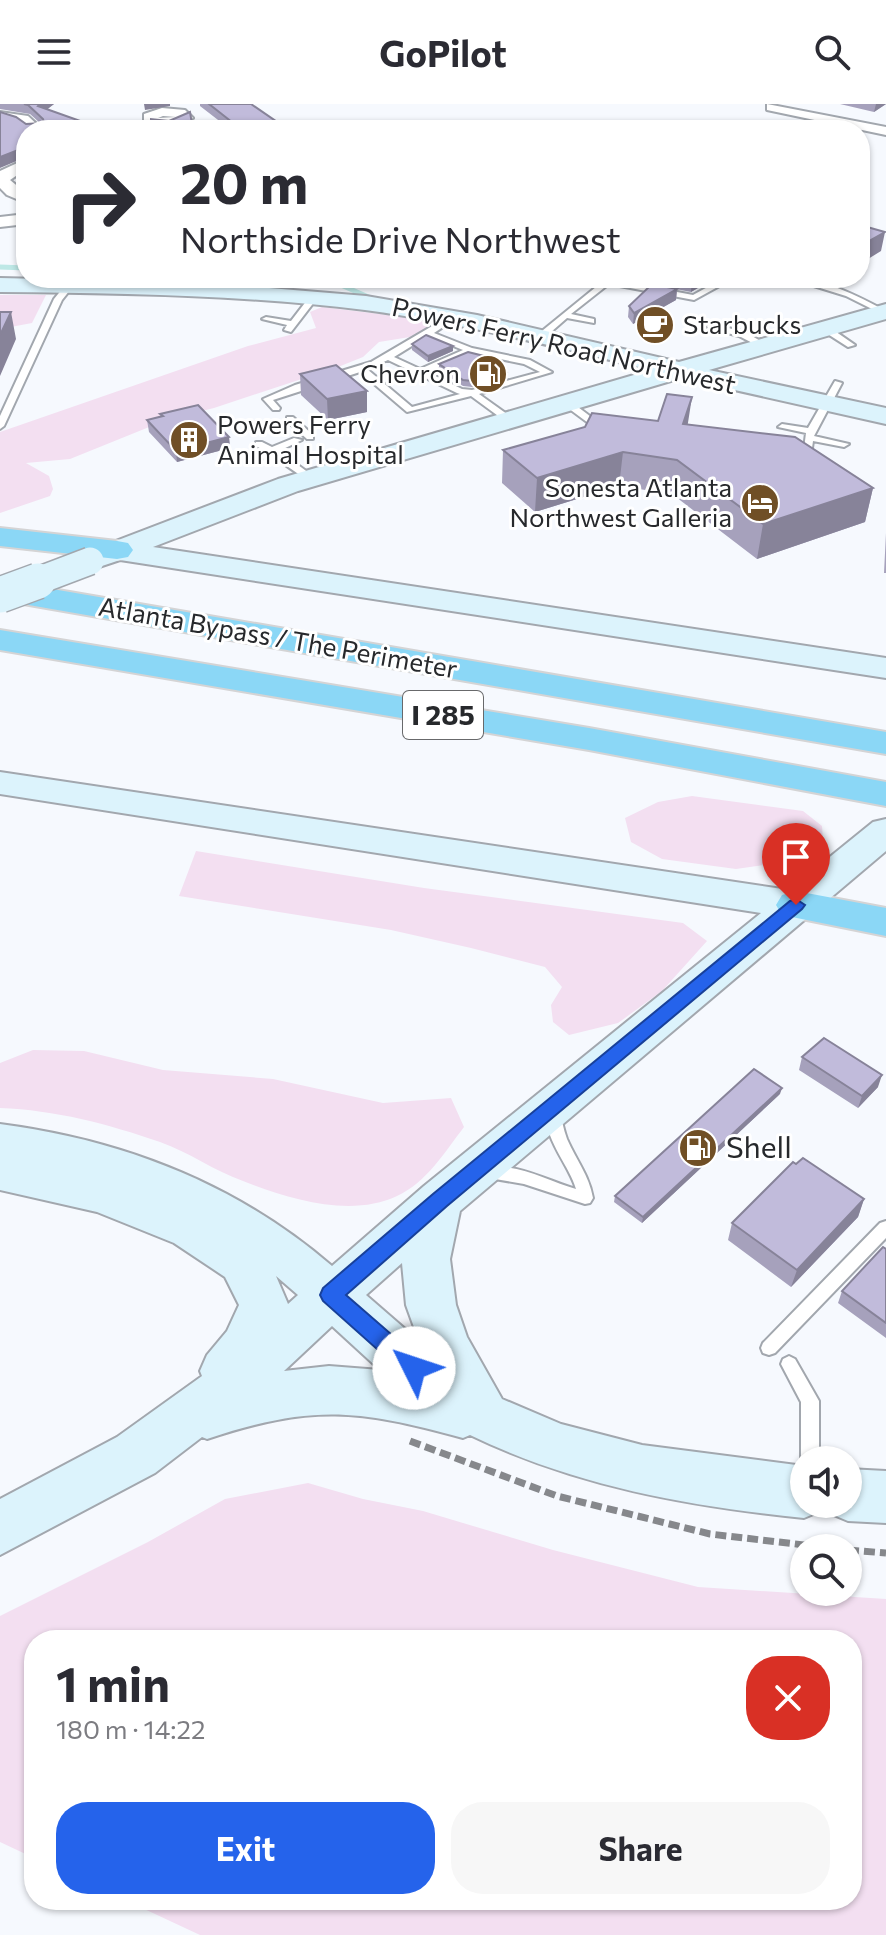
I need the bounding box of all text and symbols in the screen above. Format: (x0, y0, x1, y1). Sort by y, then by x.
icon: menu (32, 30, 76, 74)
text: GoPilot (379, 30, 507, 74)
icon: search (810, 30, 854, 74)
text: 20 m (180, 147, 308, 216)
icon: right (48, 152, 152, 256)
text: Northside Drive Northwest (180, 216, 621, 260)
street label: Powers Ferry Road Northwest (389, 290, 739, 399)
cafe icon: Starbucks (634, 304, 676, 346)
place label: Starbucks (683, 308, 801, 339)
fuel station icon: Chevron (467, 353, 509, 395)
place label: Chevron (360, 357, 460, 388)
place label: Powers Ferry Animal Hospital (217, 408, 404, 469)
building icon: Powers Ferry Animal Hospital (168, 419, 210, 461)
place label: Sonesta Atlanta Northwest Galleria (510, 471, 732, 532)
hotel icon: Sonesta Atlanta Northwest Galleria (739, 482, 781, 524)
street label: Atlanta Bypass / The Perimeter (96, 590, 460, 683)
road number: I 285 (403, 691, 483, 739)
pin (762, 823, 830, 905)
icon: arrive (774, 835, 818, 879)
fuel station icon: Shell (677, 1127, 719, 1169)
place label: Shell (726, 1127, 792, 1164)
position arrow (372, 1326, 456, 1410)
map controls (790, 1446, 862, 1606)
button: sound (790, 1446, 862, 1518)
button: search (790, 1534, 862, 1606)
text: 1 min (56, 1653, 170, 1712)
button: close (746, 1656, 830, 1740)
text: 180 m · 14:22 (56, 1713, 205, 1744)
button: Exit (56, 1802, 435, 1894)
button: Share (451, 1802, 830, 1894)

